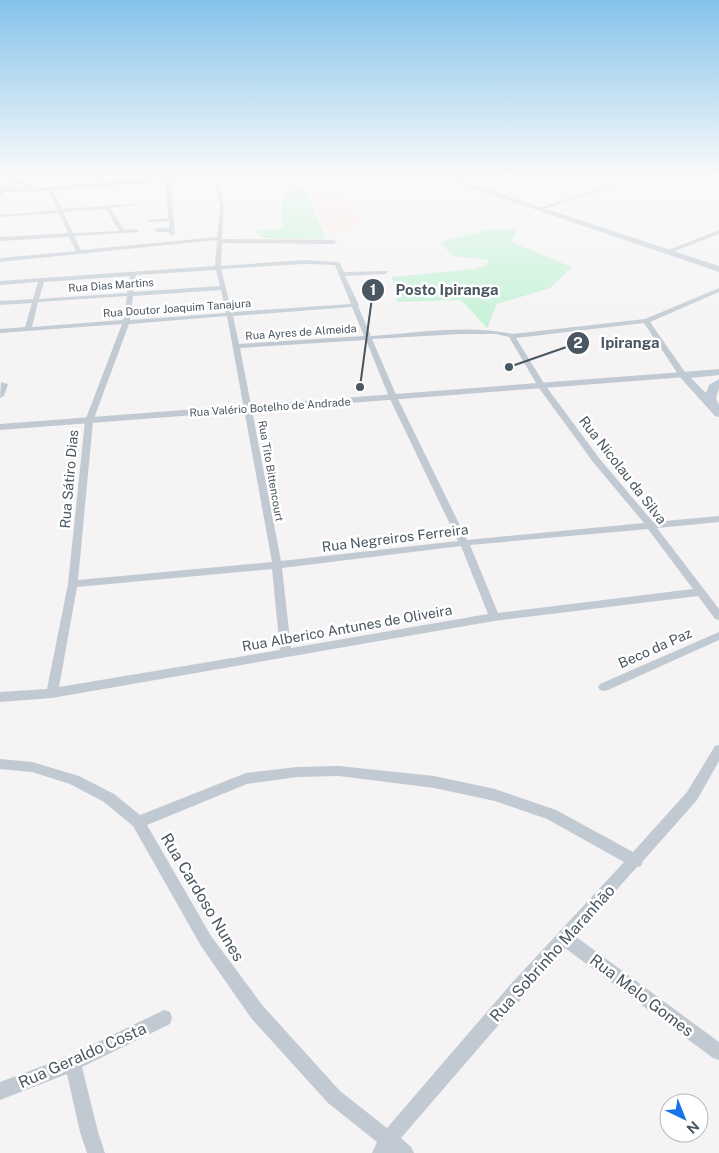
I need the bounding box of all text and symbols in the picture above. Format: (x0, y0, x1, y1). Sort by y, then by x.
callout: Posto Ipiranga (360, 275, 508, 305)
street label: Rua Dias Martins (68, 276, 155, 294)
text: 1 (370, 281, 376, 298)
text: Posto Ipiranga (396, 281, 498, 298)
street label: Rua Doutor Joaquim Tanajura (103, 297, 251, 319)
street label: Rua Ayres de Almeida (245, 322, 357, 342)
callout: Ipiranga (566, 328, 670, 358)
text: 2 (573, 334, 583, 351)
text: Ipiranga (601, 334, 659, 351)
street label: Rua Valério Botelho de Andrade (189, 395, 351, 419)
street label: Rua Nicolau da Silva (576, 413, 670, 527)
street label: Rua Tito Bittencourt (256, 420, 286, 522)
street label: Rua Sátiro Dias (57, 429, 81, 529)
street label: Rua Negreiros Ferreira (321, 521, 469, 555)
street label: Rua Alberico Antunes de Oliveira (241, 602, 453, 654)
street label: Beco da Paz (616, 625, 694, 671)
street label: Rua Cardoso Nunes (157, 830, 248, 965)
street label: Rua Sobrinho Maranhão (486, 881, 619, 1026)
street label: Rua Melo Gomes (586, 950, 697, 1041)
street label: Rua Geraldo Costa (15, 1019, 149, 1092)
north arrow (659, 1093, 709, 1143)
text: N (683, 1118, 702, 1137)

